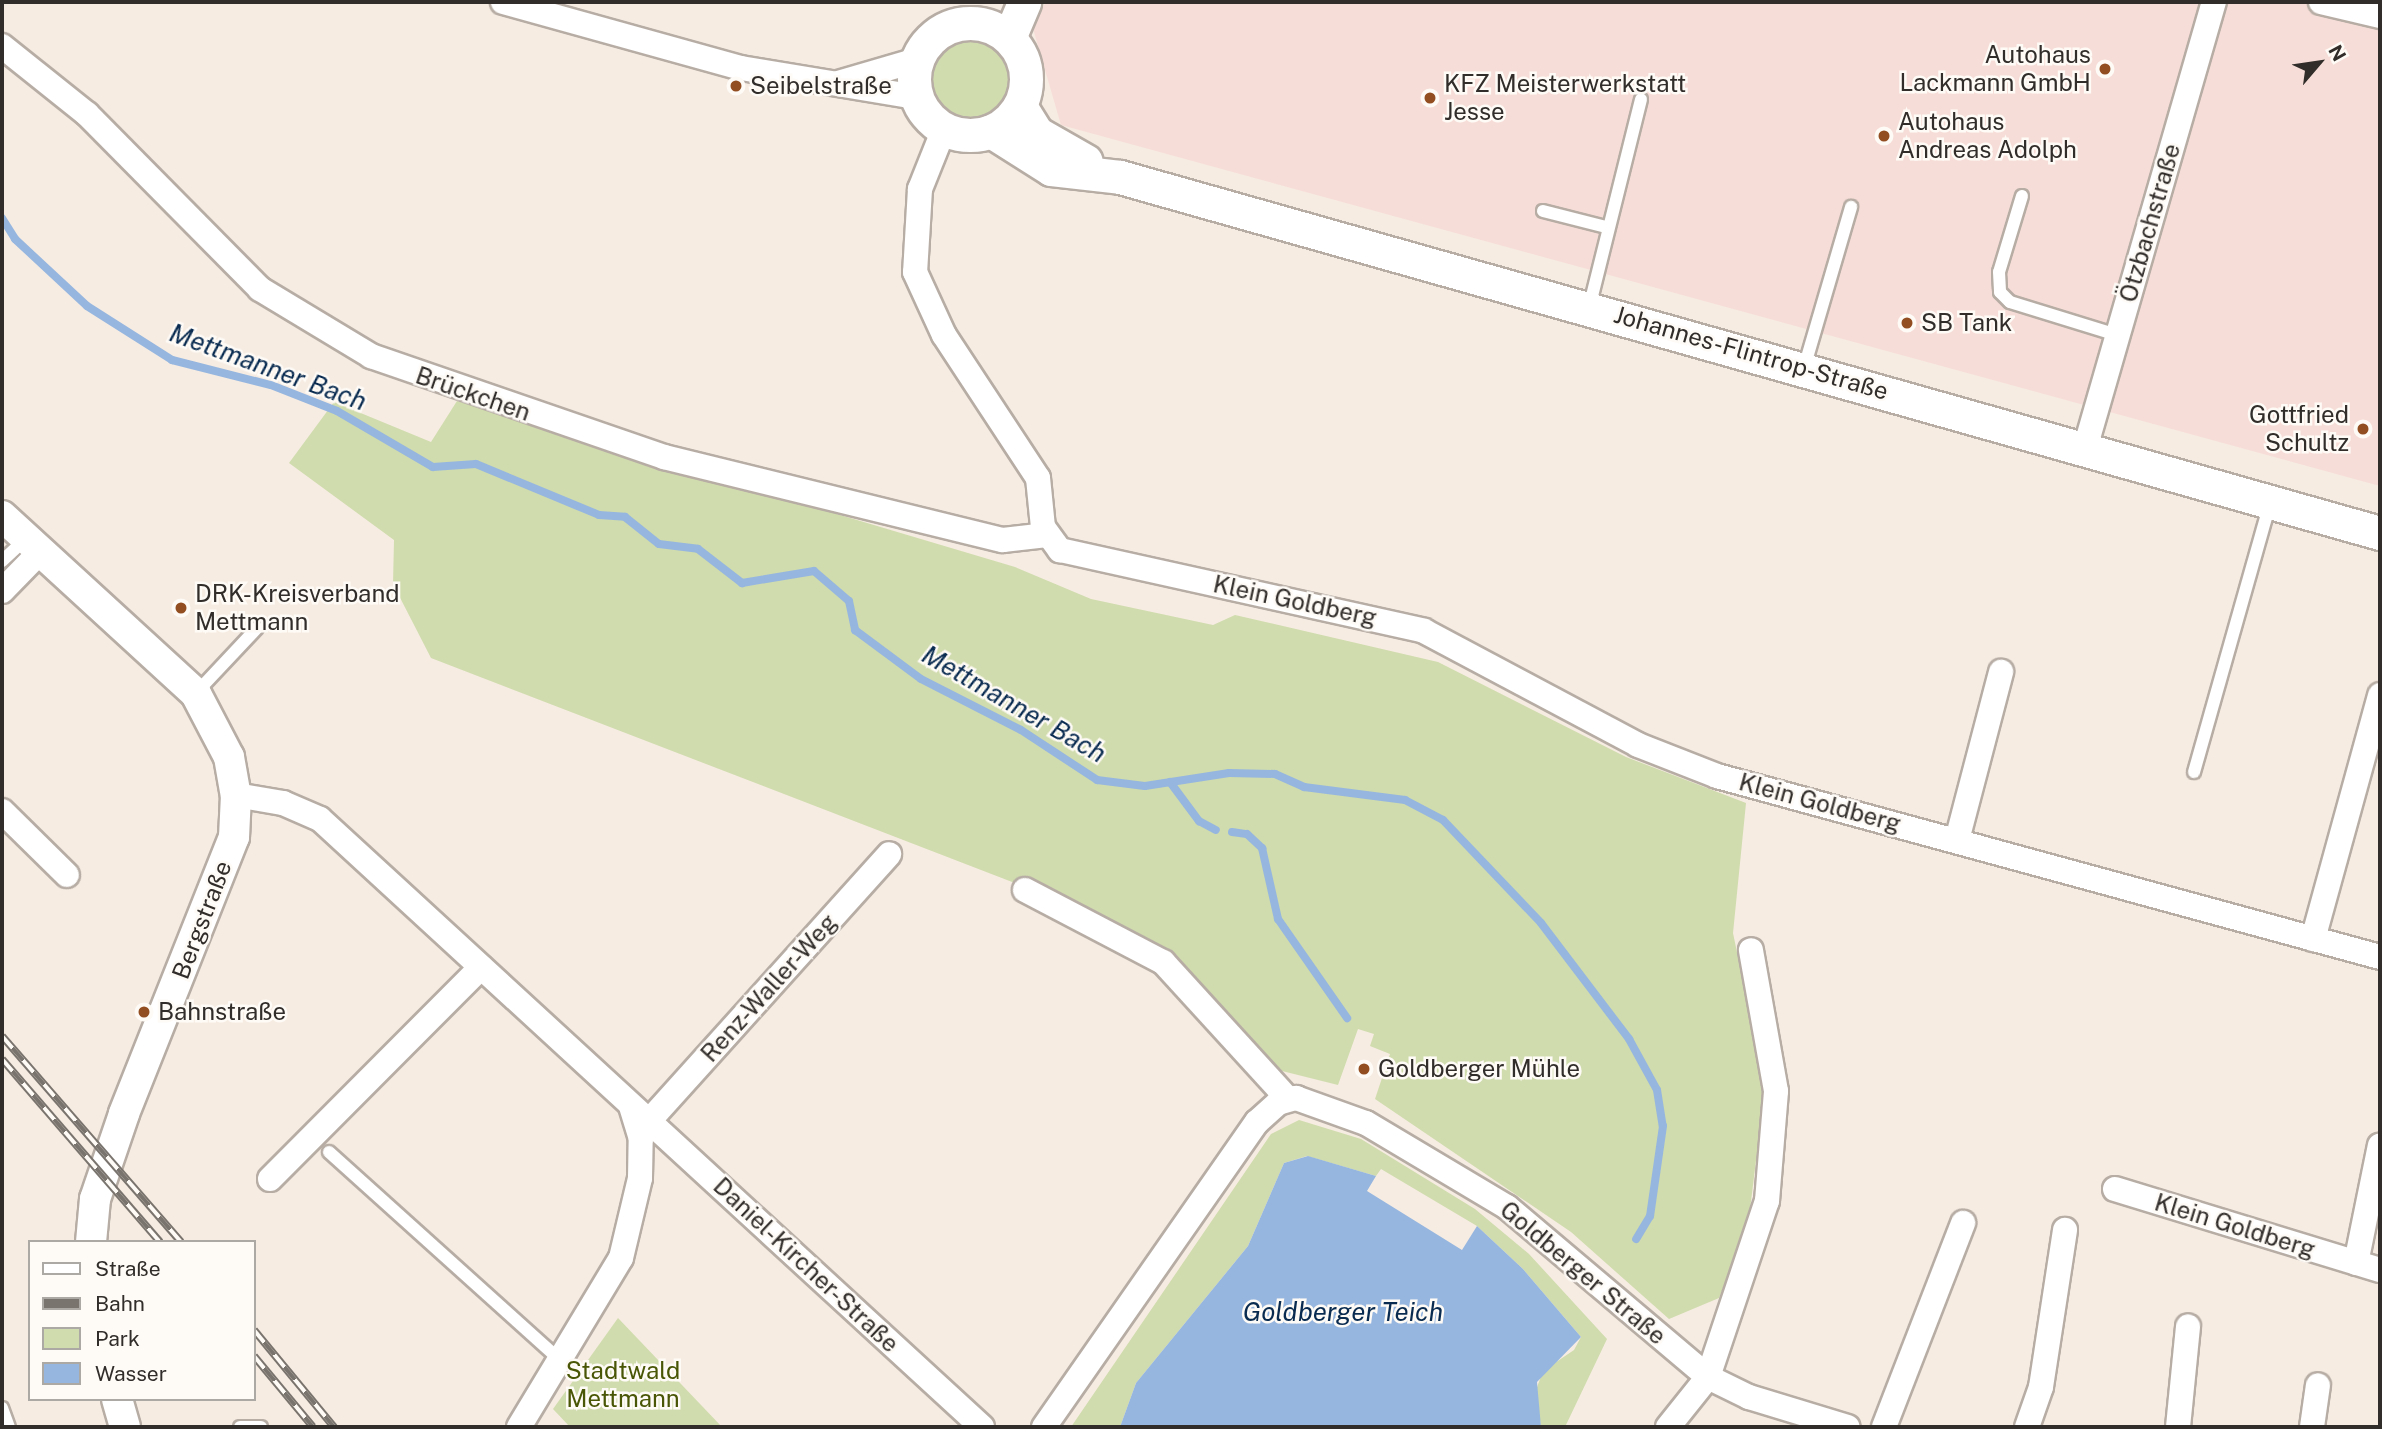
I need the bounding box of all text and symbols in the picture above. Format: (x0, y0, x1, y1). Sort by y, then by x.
north arrow (2284, 28, 2354, 98)
place label: Autohaus Lackmann GmbH (1899, 41, 2091, 97)
text: N (2324, 41, 2351, 65)
marker: Autohaus Lackmann GmbH (2097, 61, 2113, 77)
place label: KFZ Meisterwerkstatt Jesse (1444, 70, 1686, 126)
place label: Seibelstraße (750, 72, 892, 100)
marker: Seibelstraße (728, 78, 744, 94)
marker: KFZ Meisterwerkstatt Jesse (1422, 90, 1438, 106)
place label: Autohaus Andreas Adolph (1898, 108, 2077, 164)
marker: Autohaus Andreas Adolph (1876, 128, 1892, 144)
street label: Ötzbachstraße (2114, 140, 2186, 306)
street label: Johannes-Flintrop-Straße (1610, 300, 1892, 406)
place label: SB Tank (1921, 309, 2012, 337)
marker: SB Tank (1899, 315, 1915, 331)
water label: Mettmanner Bach (165, 317, 371, 417)
street label: Brückchen (412, 361, 534, 427)
place label: Gottfried Schultz (2249, 401, 2349, 457)
marker: Gottfried Schultz (2355, 421, 2371, 437)
street label: Klein Goldberg (1211, 570, 1379, 632)
place label: DRK-Kreisverband Mettmann (195, 580, 400, 636)
marker: DRK-Kreisverband Mettmann (173, 600, 189, 616)
water label: Mettmanner Bach (916, 639, 1112, 769)
street label: Klein Goldberg (1736, 768, 1904, 838)
street label: Bergstraße (166, 857, 238, 983)
street label: Renz-Waller-Weg (695, 908, 843, 1068)
place label: Bahnstraße (158, 998, 286, 1026)
marker: Bahnstraße (136, 1004, 152, 1020)
place label: Goldberger Mühle (1378, 1055, 1580, 1083)
marker: Goldberger Mühle (1356, 1061, 1372, 1077)
street label: Daniel-Kircher-Straße (707, 1172, 905, 1358)
street label: Klein Goldberg (2151, 1188, 2319, 1264)
street label: Goldberger Straße (1494, 1195, 1672, 1351)
legend (28, 1240, 256, 1401)
text: Straße (95, 1256, 161, 1281)
text: Bahn (95, 1291, 145, 1316)
water label: Goldberger Teich (1243, 1296, 1443, 1328)
text: Park (95, 1326, 140, 1351)
park label: Stadtwald Mettmann (566, 1357, 680, 1413)
text: Wasser (95, 1361, 167, 1386)

